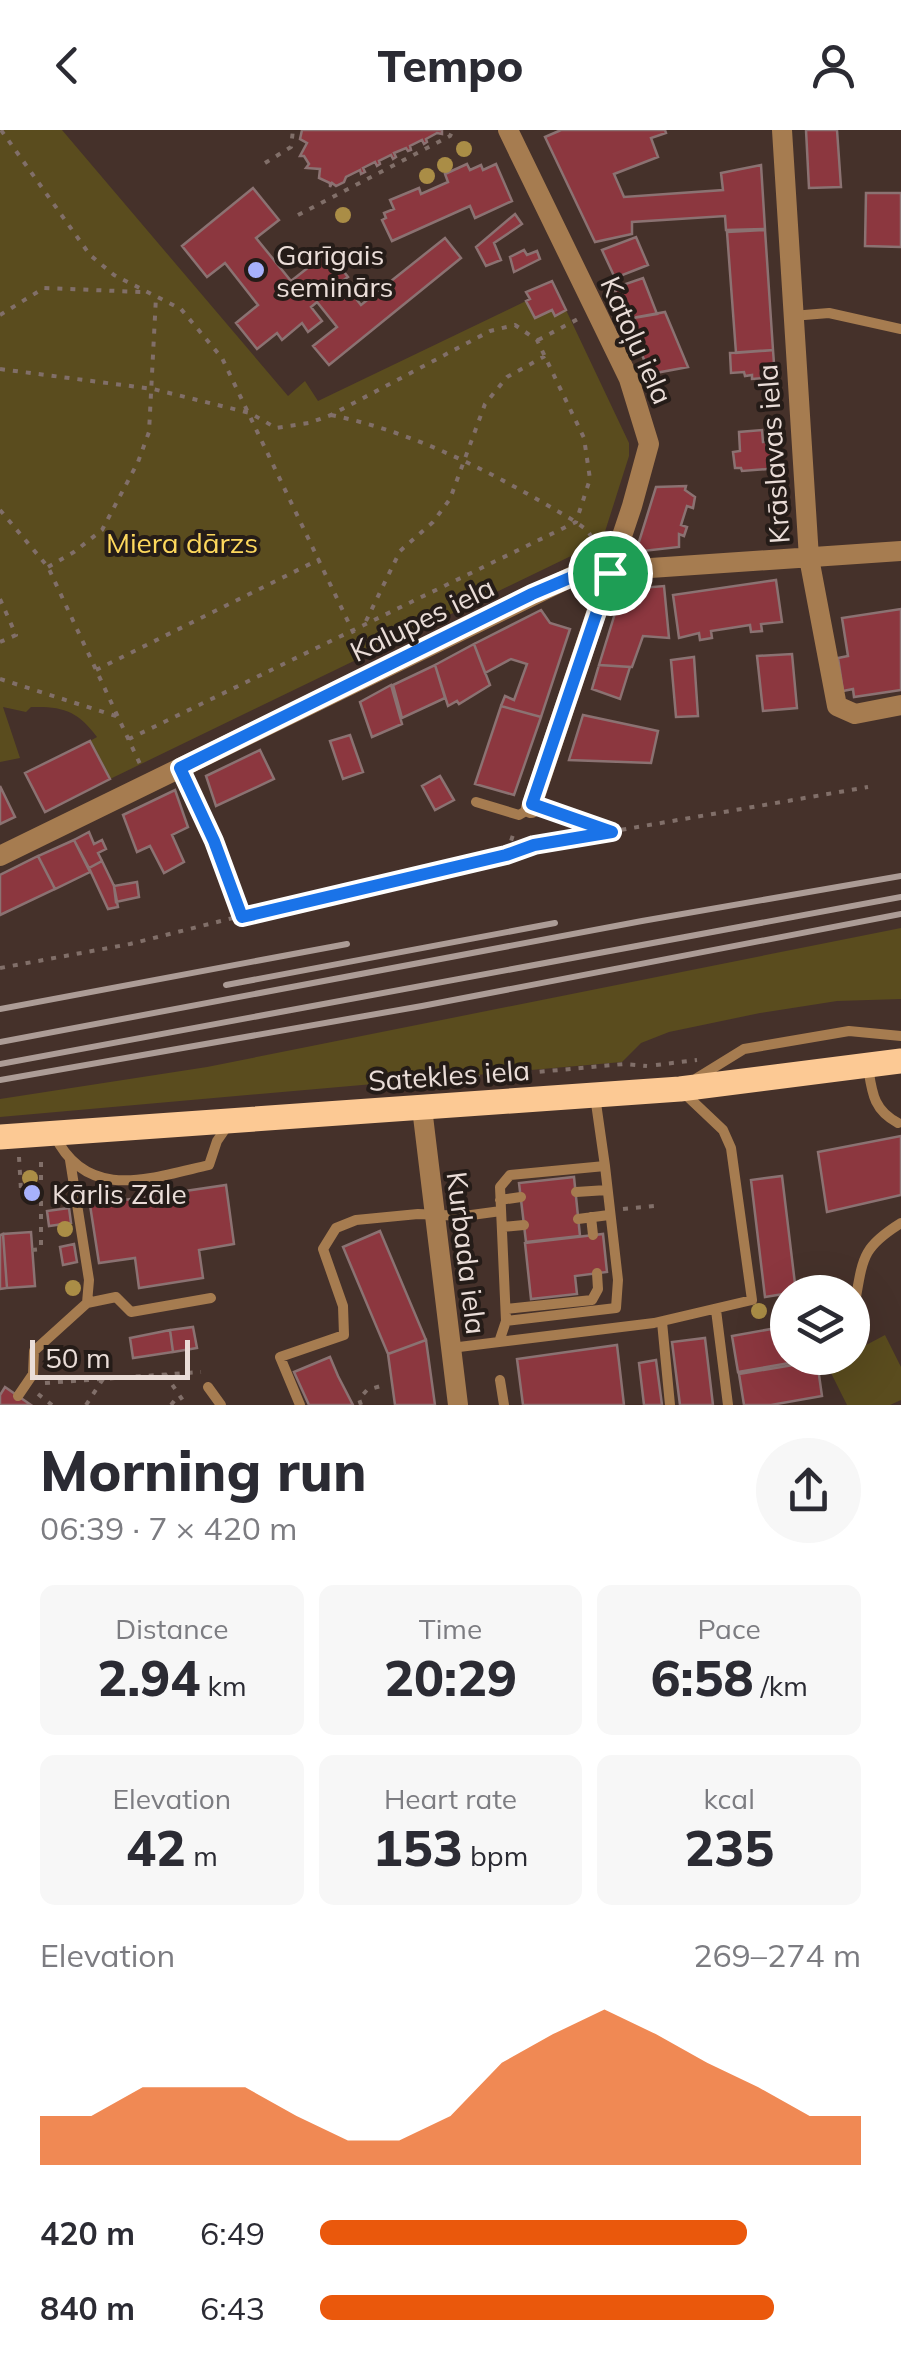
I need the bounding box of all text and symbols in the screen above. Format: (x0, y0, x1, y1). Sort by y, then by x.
text: Tempo (377, 37, 524, 93)
icon: back (40, 38, 95, 93)
icon: person (806, 38, 861, 93)
place label: Garīgais seminārs (276, 237, 394, 304)
marker: Garīgais seminārs (245, 259, 267, 281)
street label: Katoļu iela (593, 271, 681, 410)
street label: Krāslavas iela (749, 363, 797, 545)
park label: Miera dārzs (106, 525, 258, 560)
pin (568, 531, 653, 616)
icon: arrive (583, 546, 638, 601)
street label: Kalupes iela (344, 569, 500, 669)
street label: Satekles iela (367, 1052, 531, 1098)
street label: Kurbada iela (440, 1170, 494, 1336)
place label: Kārlis Zāle (52, 1176, 187, 1211)
marker: Kārlis Zāle (21, 1182, 43, 1204)
map controls (770, 1275, 870, 1375)
button: layers (770, 1275, 870, 1375)
scale bar (30, 1335, 190, 1380)
text: 50 m (45, 1340, 111, 1375)
text: Morning run (40, 1436, 367, 1505)
button: share (756, 1438, 861, 1543)
text: 06:39 · 7 × 420 m (40, 1508, 297, 1548)
text: Distance (115, 1611, 228, 1646)
text: Time (419, 1611, 482, 1646)
text: Pace (698, 1611, 761, 1646)
text: 2.94 (97, 1646, 200, 1709)
text: 20:29 (384, 1646, 517, 1709)
text: 6:58 (651, 1646, 754, 1709)
text: km (200, 1668, 246, 1703)
text: /km (754, 1668, 808, 1703)
text: Elevation (113, 1781, 231, 1816)
text: Heart rate (384, 1781, 517, 1816)
text: kcal (704, 1781, 755, 1816)
text: 42 (126, 1816, 186, 1879)
text: 153 (373, 1816, 463, 1879)
text: 235 (684, 1816, 774, 1879)
text: m (186, 1838, 218, 1873)
text: bpm (463, 1838, 528, 1873)
text: Elevation (40, 1935, 175, 1975)
text: 269–274 m (693, 1935, 861, 1975)
text: 420 m (40, 2213, 135, 2253)
text: 6:49 (200, 2213, 265, 2253)
text: 840 m (40, 2288, 135, 2328)
text: 6:43 (200, 2288, 265, 2328)

